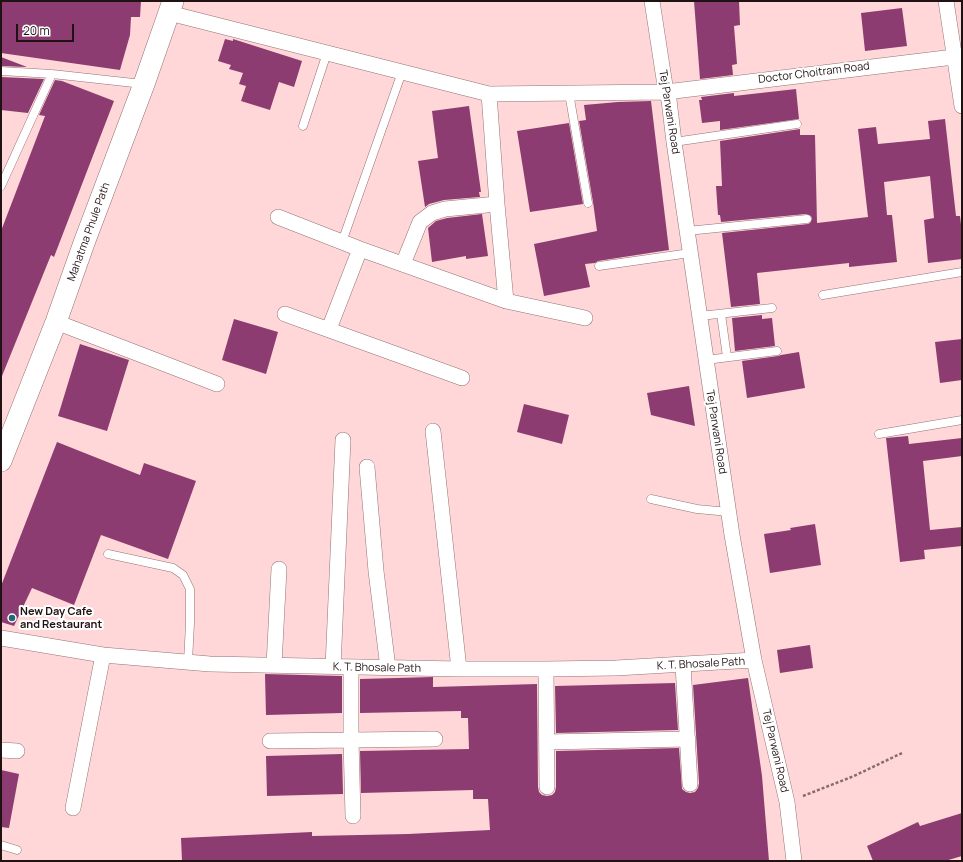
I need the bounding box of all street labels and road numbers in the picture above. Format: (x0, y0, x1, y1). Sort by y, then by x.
street label: Doctor Choitram Road (758, 60, 870, 86)
street label: Tej Parwani Road (656, 69, 682, 155)
street label: Mahatma Phule Path (65, 181, 113, 283)
street label: Tej Parwani Road (703, 389, 729, 475)
street label: K. T. Bhosale Path (657, 655, 745, 673)
street label: K. T. Bhosale Path (333, 661, 421, 675)
street label: Tej Parwani Road (759, 708, 791, 794)

